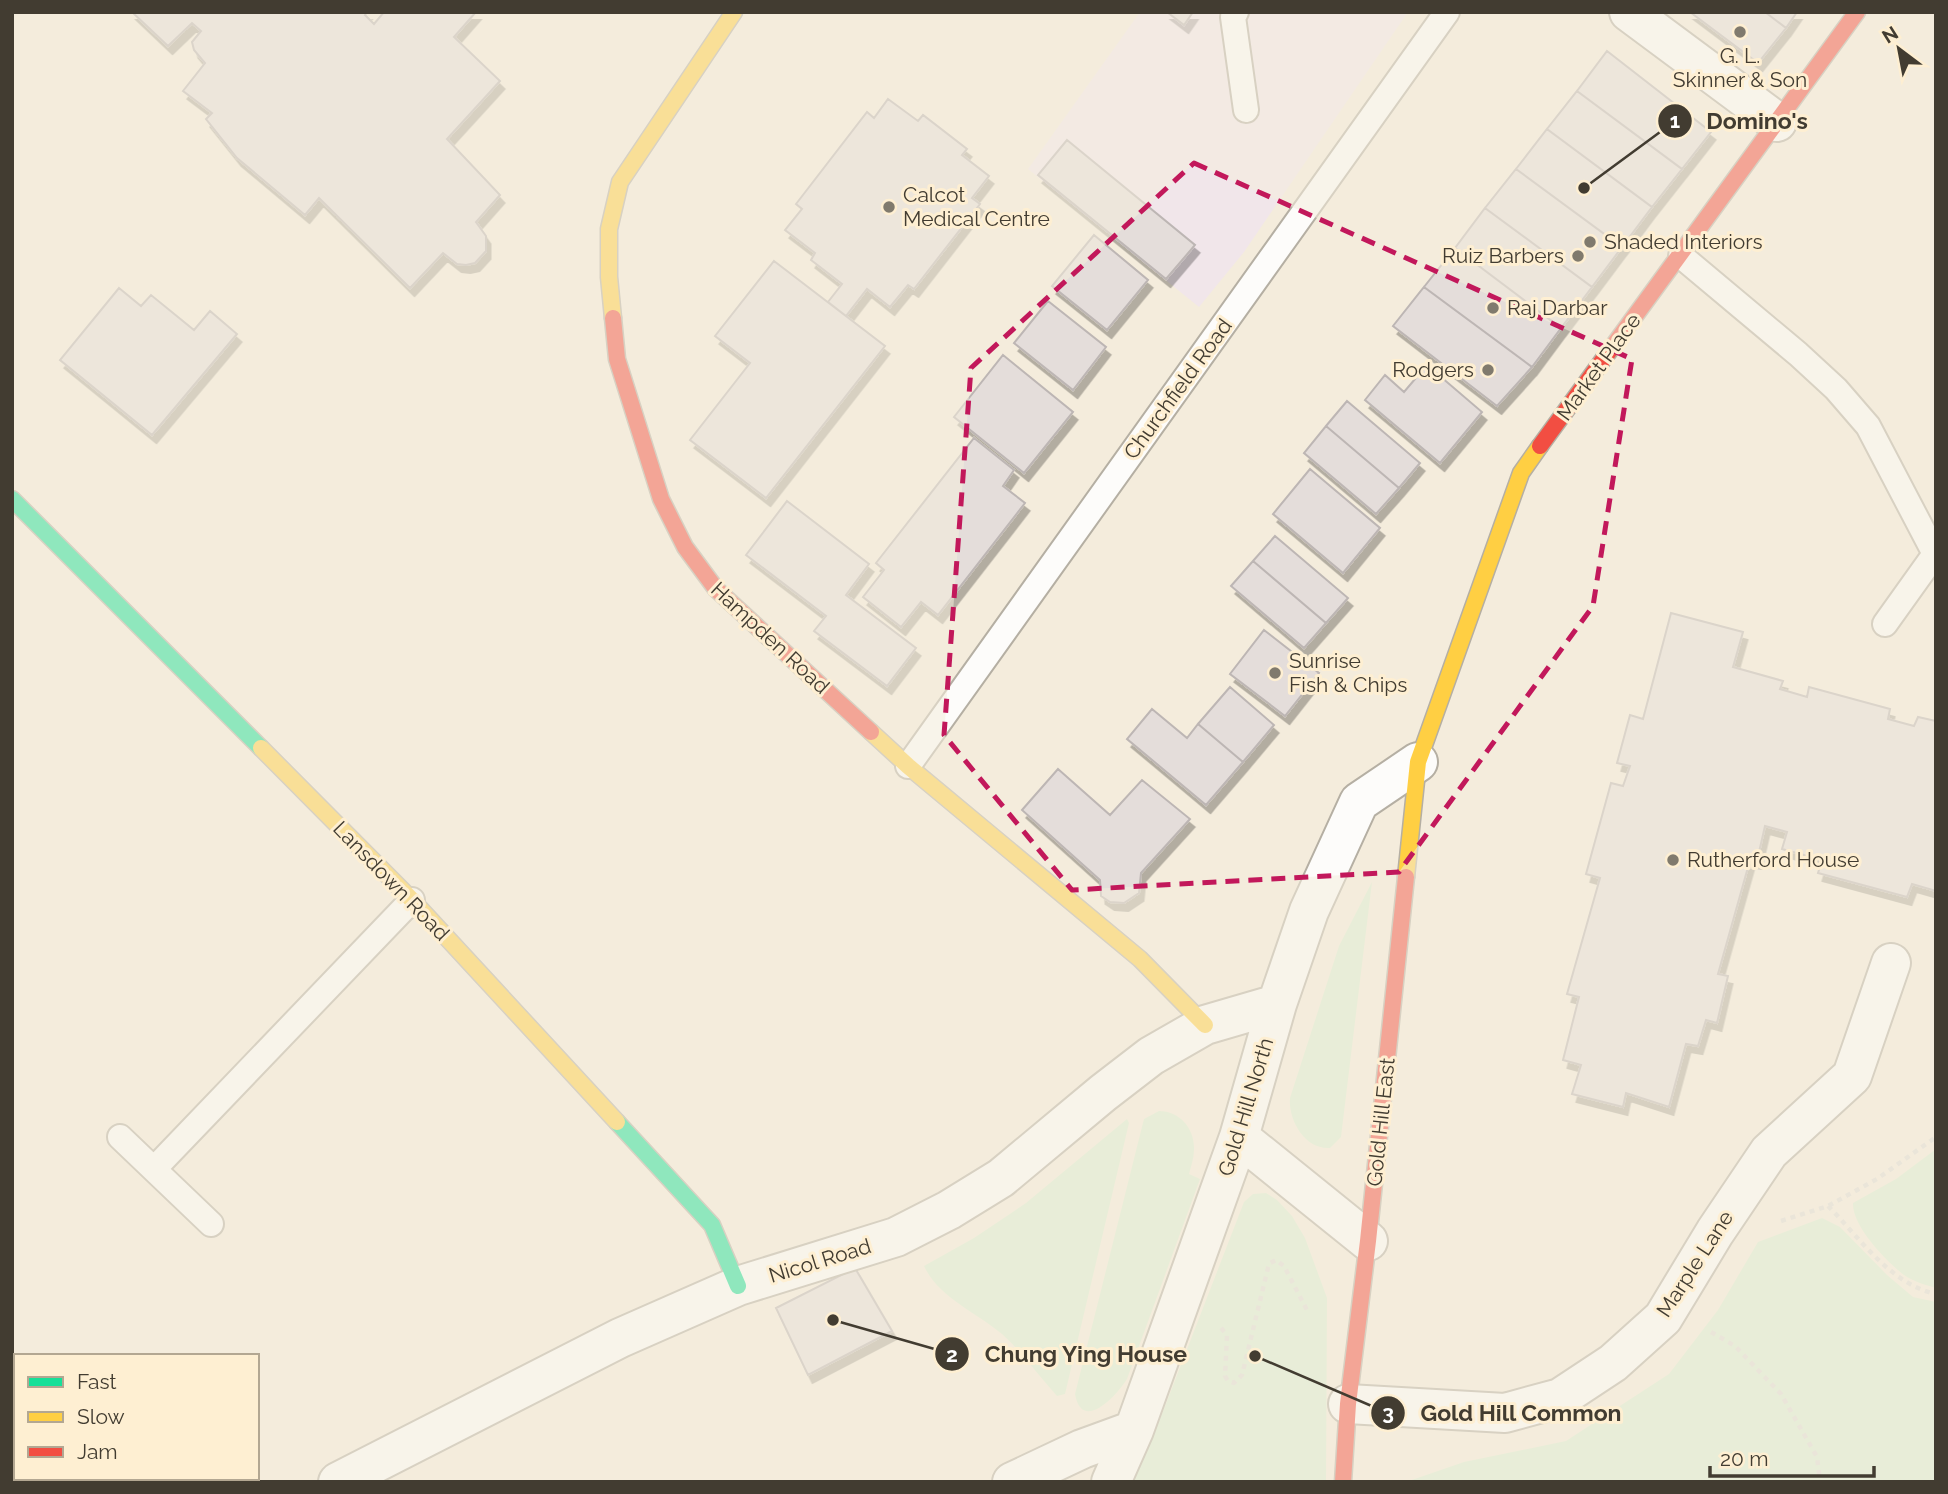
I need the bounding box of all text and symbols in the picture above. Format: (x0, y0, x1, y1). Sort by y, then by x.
north arrow (1864, 14, 1934, 84)
text: N (1878, 21, 1902, 48)
marker: G. L. Skinner & Son (1732, 24, 1748, 40)
place label: G. L. Skinner & Son (1673, 43, 1807, 92)
callout: Domino's (1657, 99, 1822, 143)
text: Domino's (1706, 107, 1808, 134)
text: 1 (1670, 108, 1680, 133)
place label: Calcot Medical Centre (903, 182, 1050, 231)
marker: Calcot Medical Centre (881, 199, 897, 215)
place label: Shaded Interiors (1604, 229, 1763, 254)
marker: Shaded Interiors (1582, 234, 1598, 250)
place label: Ruiz Barbers (1442, 243, 1564, 268)
marker: Ruiz Barbers (1570, 248, 1586, 264)
place label: Raj Darbar (1507, 295, 1608, 320)
marker: Raj Darbar (1485, 300, 1501, 316)
street label: Market Place (1551, 308, 1646, 425)
street label: Churchfield Road (1118, 314, 1237, 464)
place label: Rodgers (1392, 357, 1474, 382)
marker: Rodgers (1480, 362, 1496, 378)
street label: Hampden Road (706, 577, 835, 699)
place label: Sunrise Fish & Chips (1289, 648, 1407, 697)
marker: Sunrise Fish & Chips (1267, 665, 1283, 681)
street label: Lansdown Road (328, 816, 455, 946)
place label: Rutherford House (1687, 847, 1859, 872)
marker: Rutherford House (1665, 852, 1681, 868)
street label: Gold Hill North (1213, 1035, 1278, 1179)
street label: Gold Hill East (1361, 1056, 1400, 1188)
street label: Marple Lane (1651, 1206, 1738, 1322)
street label: Nicol Road (766, 1233, 874, 1288)
callout: Chung Ying House (935, 1332, 1201, 1376)
text: Chung Ying House (985, 1340, 1187, 1367)
text: 2 (946, 1342, 958, 1367)
legend (14, 1354, 259, 1480)
text: Fast (77, 1369, 117, 1394)
callout: Gold Hill Common (1371, 1391, 1635, 1435)
text: Gold Hill Common (1420, 1399, 1622, 1426)
text: 3 (1382, 1400, 1394, 1425)
text: Slow (77, 1404, 125, 1429)
scale bar (1710, 1434, 1874, 1478)
text: Jam (77, 1439, 118, 1464)
text: 20 m (1720, 1446, 1768, 1471)

